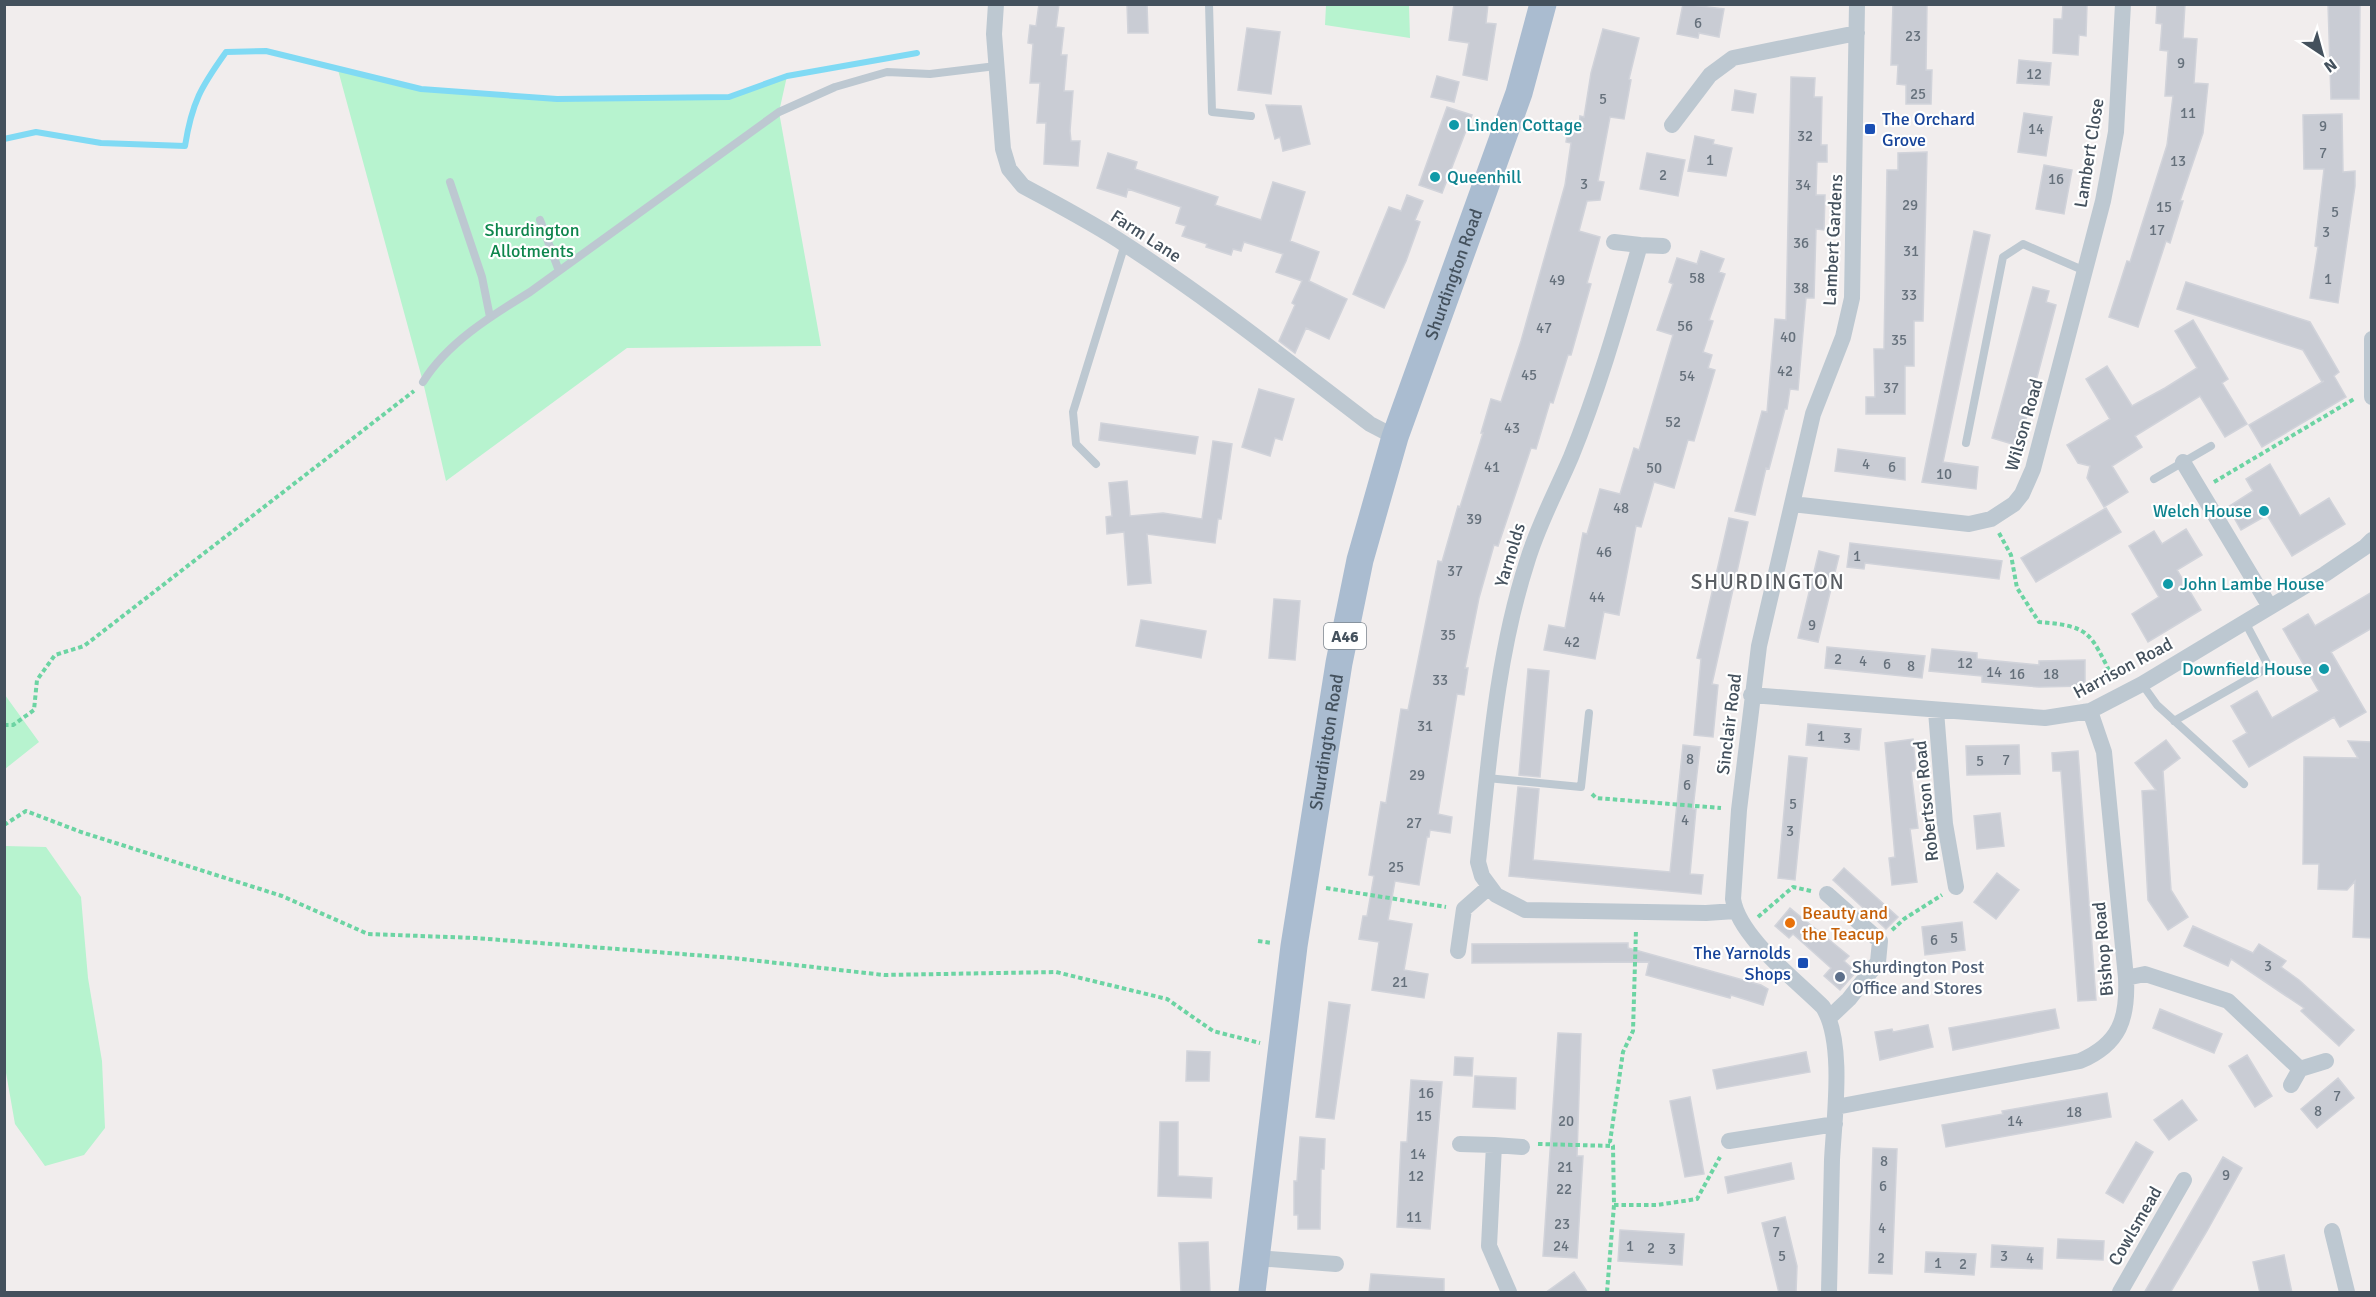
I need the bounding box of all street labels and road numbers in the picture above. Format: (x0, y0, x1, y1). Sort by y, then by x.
street label: Lambert Close (2069, 97, 2109, 209)
street label: Lambert Gardens (1819, 173, 1847, 306)
street label: Farm Lane (1106, 205, 1186, 267)
street label: Shurdington Road (1420, 206, 1487, 343)
street label: Wilson Road (2000, 376, 2048, 474)
street label: Yarnolds (1490, 520, 1530, 590)
road number: A46 (1324, 623, 1366, 649)
street label: Harrison Road (2070, 633, 2176, 703)
street label: Shurdington Road (1305, 672, 1348, 812)
street label: Sinclair Road (1712, 672, 1746, 776)
street label: Robertson Road (1909, 740, 1943, 862)
street label: Bishop Road (2088, 901, 2118, 997)
street label: Cowlsmead (2103, 1182, 2167, 1270)

